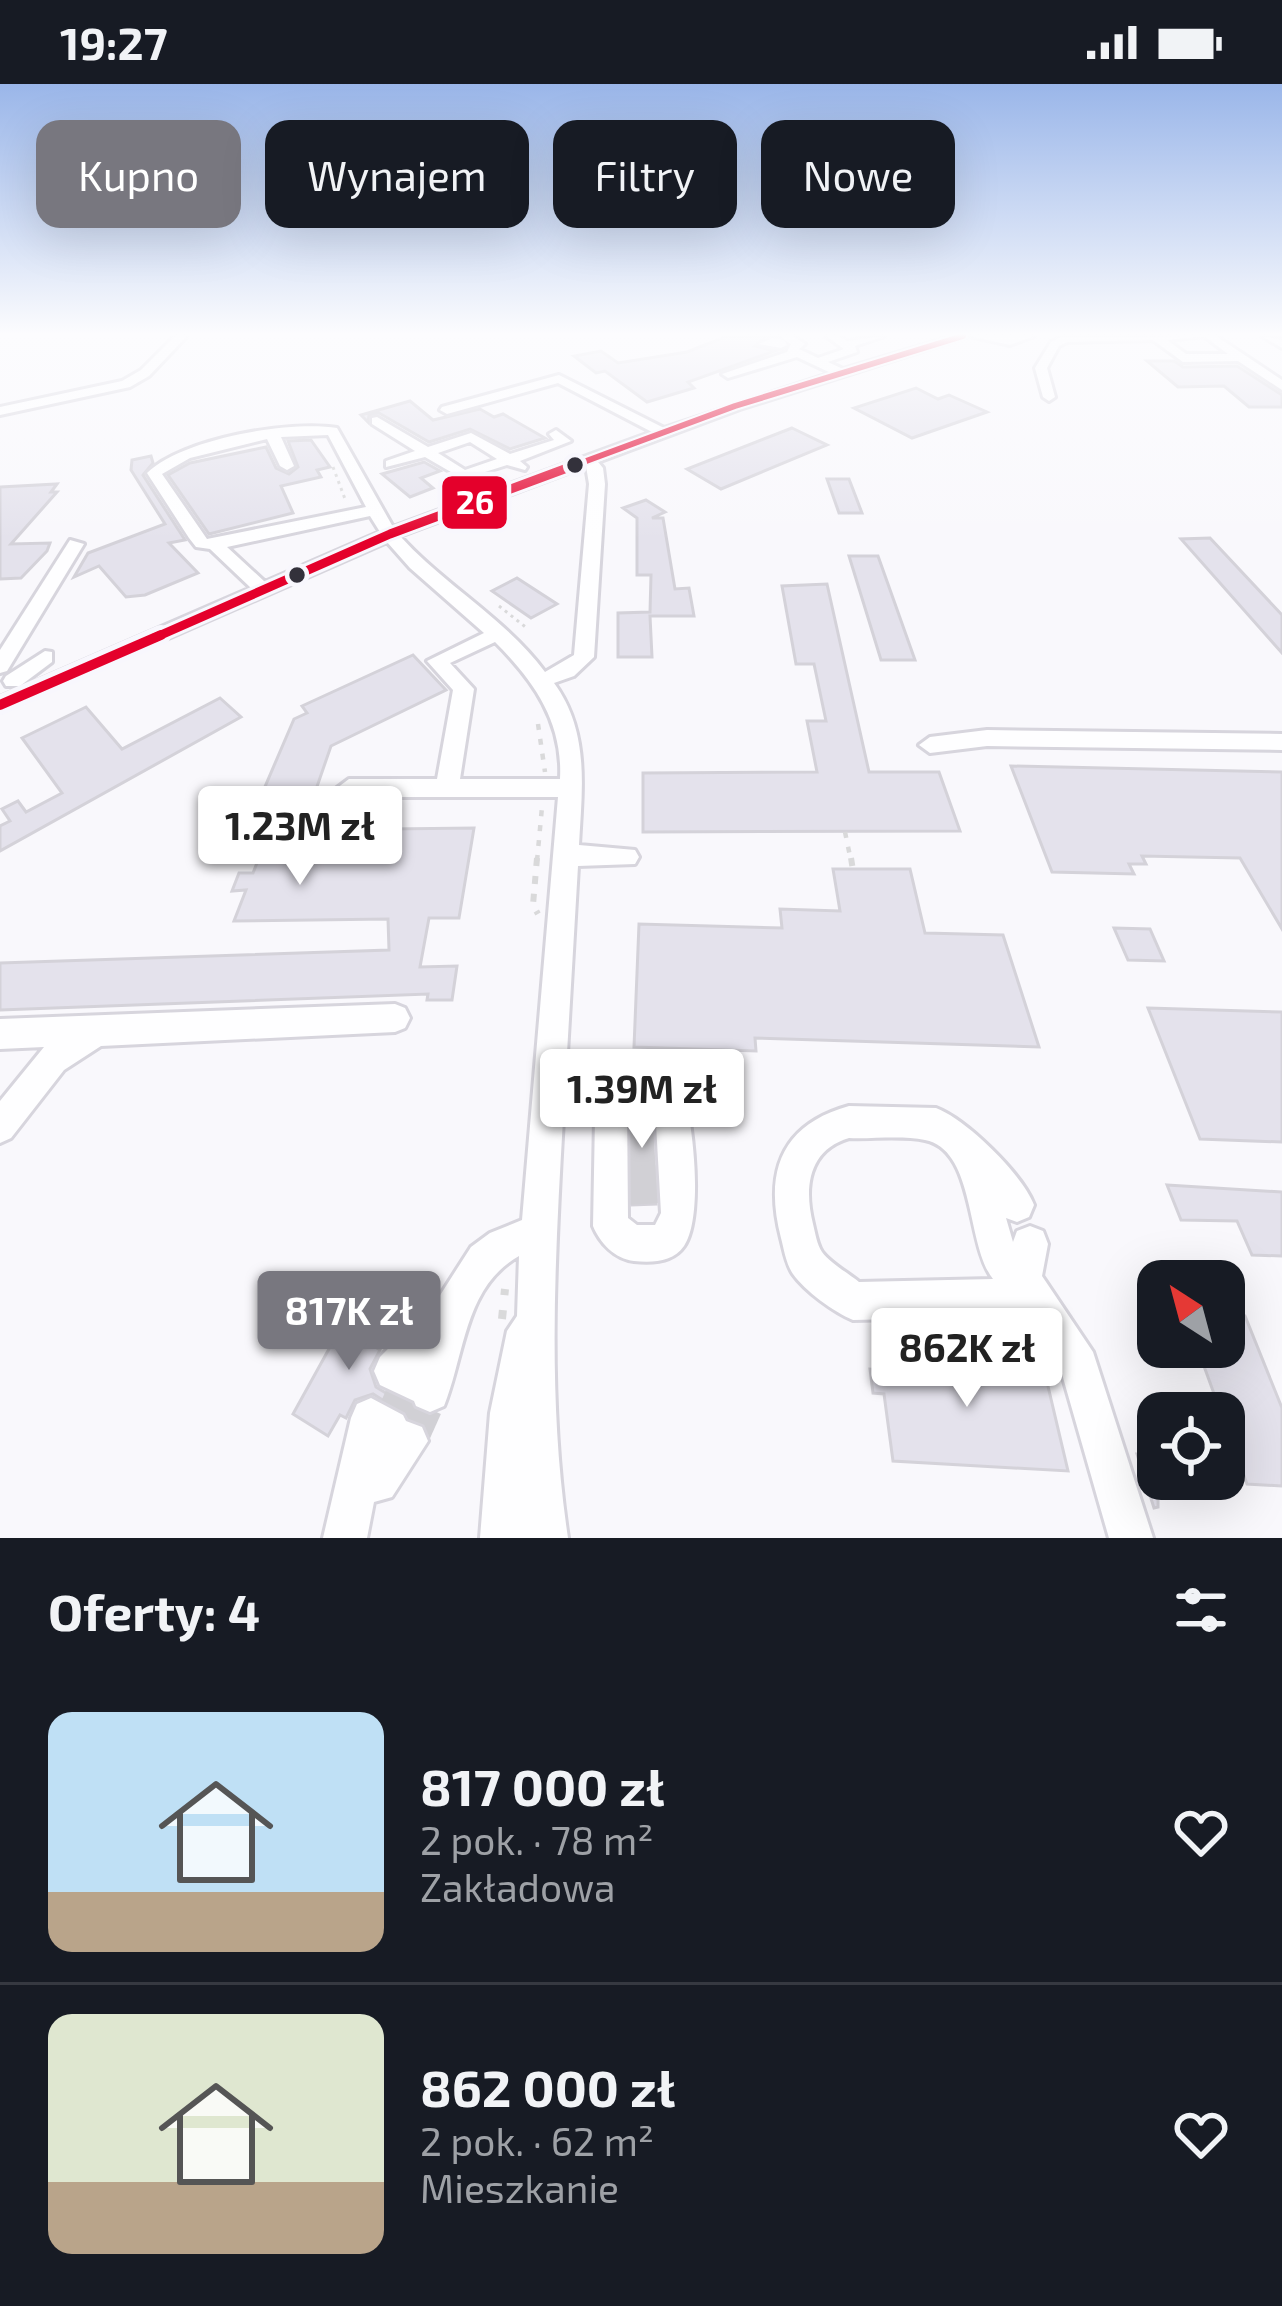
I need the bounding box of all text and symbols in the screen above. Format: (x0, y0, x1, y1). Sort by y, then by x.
text: 19:27 (60, 15, 167, 69)
chip: Kupno (36, 120, 241, 228)
chip: Wynajem (265, 120, 529, 228)
chip: Filtry (553, 120, 737, 228)
chip: Nowe (761, 120, 955, 228)
unlabelled marker (564, 454, 586, 476)
line badge: 26 (440, 474, 509, 531)
text: 26 (456, 481, 494, 521)
unlabelled marker (286, 564, 308, 586)
pin: 1.23M zł (176, 786, 424, 888)
text: 1.23M zł (225, 801, 375, 848)
pin: 1.39M zł (518, 1049, 766, 1151)
text: 1.39M zł (567, 1064, 717, 1111)
north arrow (1137, 1260, 1245, 1368)
map controls (1137, 1260, 1245, 1500)
pin: 817K zł (238, 1271, 460, 1373)
text: 817K zł (284, 1286, 414, 1333)
pin: 862K zł (856, 1308, 1078, 1410)
text: 862K zł (898, 1323, 1036, 1370)
button: locate (1137, 1392, 1245, 1500)
icon: filters (1168, 1577, 1234, 1643)
text: Oferty: 4 (48, 1580, 260, 1641)
text: 817 000 zł (420, 1755, 664, 1816)
icon: home (144, 1760, 288, 1904)
icon: heart (1168, 1799, 1234, 1865)
text: 2 pok. · 78 m² (420, 1816, 653, 1863)
text: Zakładowa (420, 1863, 615, 1910)
text: 862 000 zł (420, 2056, 675, 2117)
icon: home (144, 2062, 288, 2206)
icon: heart (1168, 2101, 1234, 2167)
text: 2 pok. · 62 m² (420, 2117, 654, 2164)
text: Mieszkanie (420, 2164, 619, 2211)

